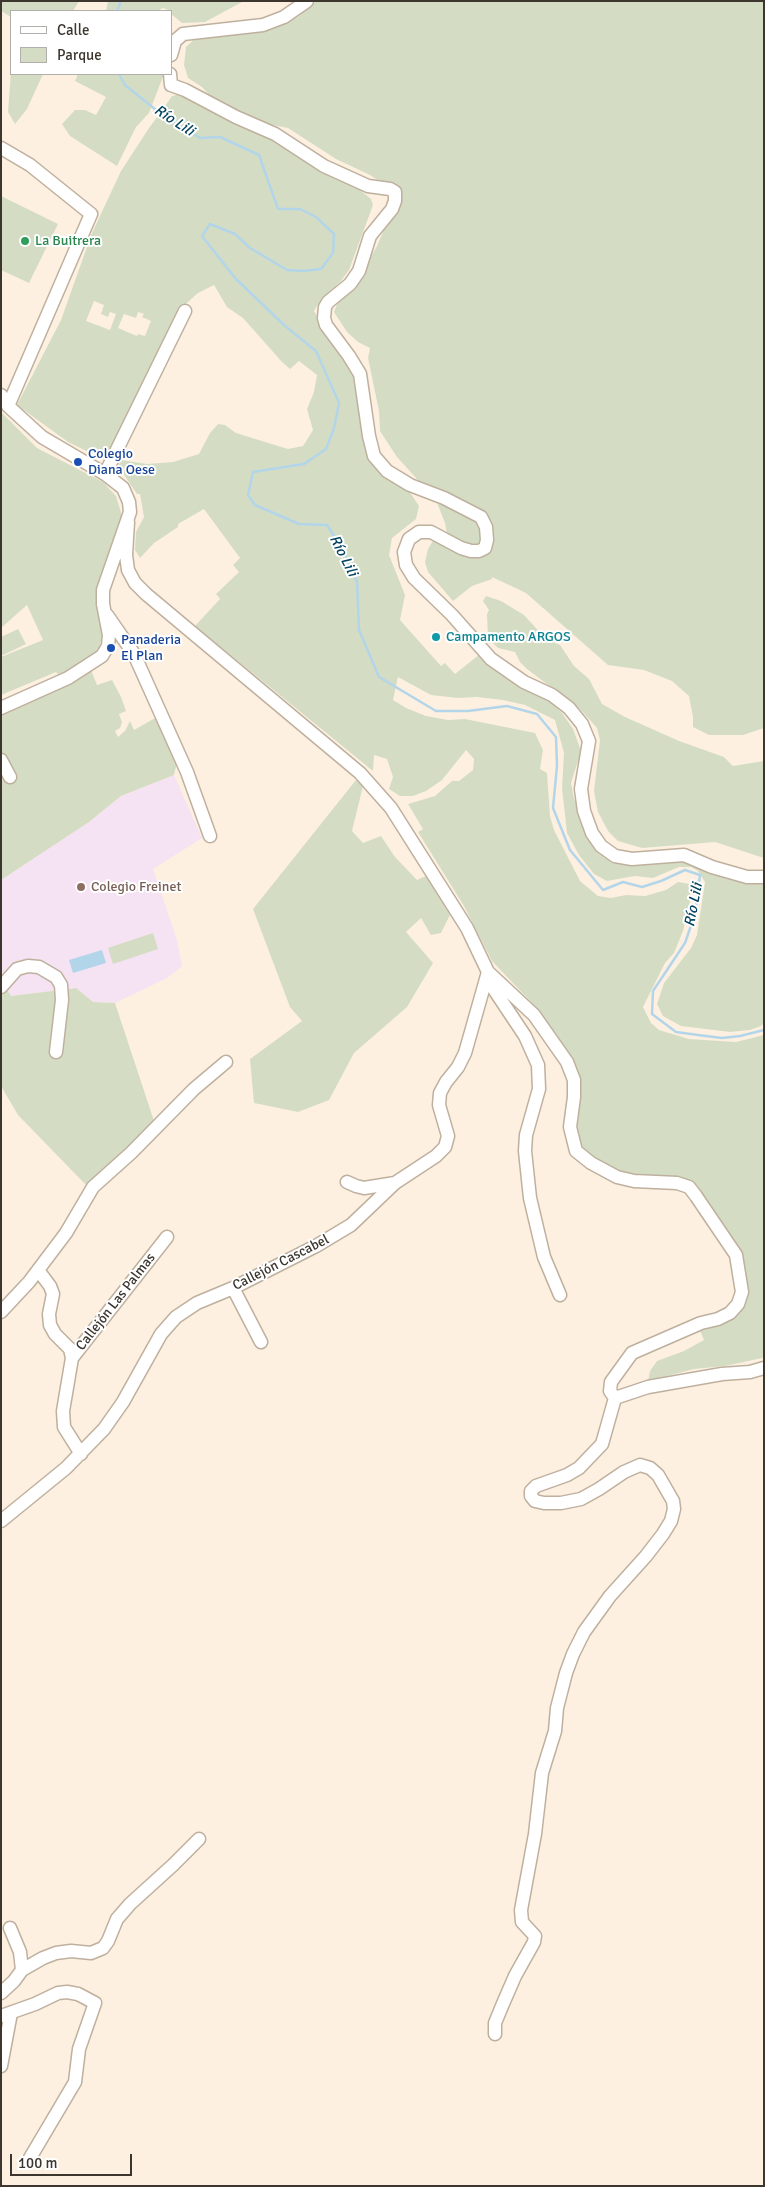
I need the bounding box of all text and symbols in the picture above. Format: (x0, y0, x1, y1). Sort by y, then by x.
legend (10, 10, 172, 75)
text: Calle (57, 21, 90, 39)
text: Parque (57, 46, 102, 64)
water label: Río Lili (151, 101, 197, 141)
place label: La Buitrera (35, 233, 101, 249)
marker: La Buitrera (19, 235, 31, 247)
place label: Colegio Diana Oese (88, 446, 155, 478)
marker: Colegio Diana Oese (72, 456, 84, 468)
water label: Río Lili (325, 532, 361, 580)
place label: Campamento ARGOS (446, 629, 571, 645)
marker: Campamento ARGOS (430, 631, 442, 643)
place label: Panaderia El Plan (121, 632, 181, 664)
marker: Panaderia El Plan (105, 642, 117, 654)
place label: Colegio Freinet (91, 879, 181, 895)
marker: Colegio Freinet (75, 881, 87, 893)
water label: Río Lili (681, 882, 707, 928)
street label: Callejón Cascabel (230, 1231, 332, 1295)
street label: Callejón Las Palmas (73, 1250, 159, 1354)
scale bar (12, 2144, 135, 2176)
text: 100 m (18, 2154, 58, 2172)

